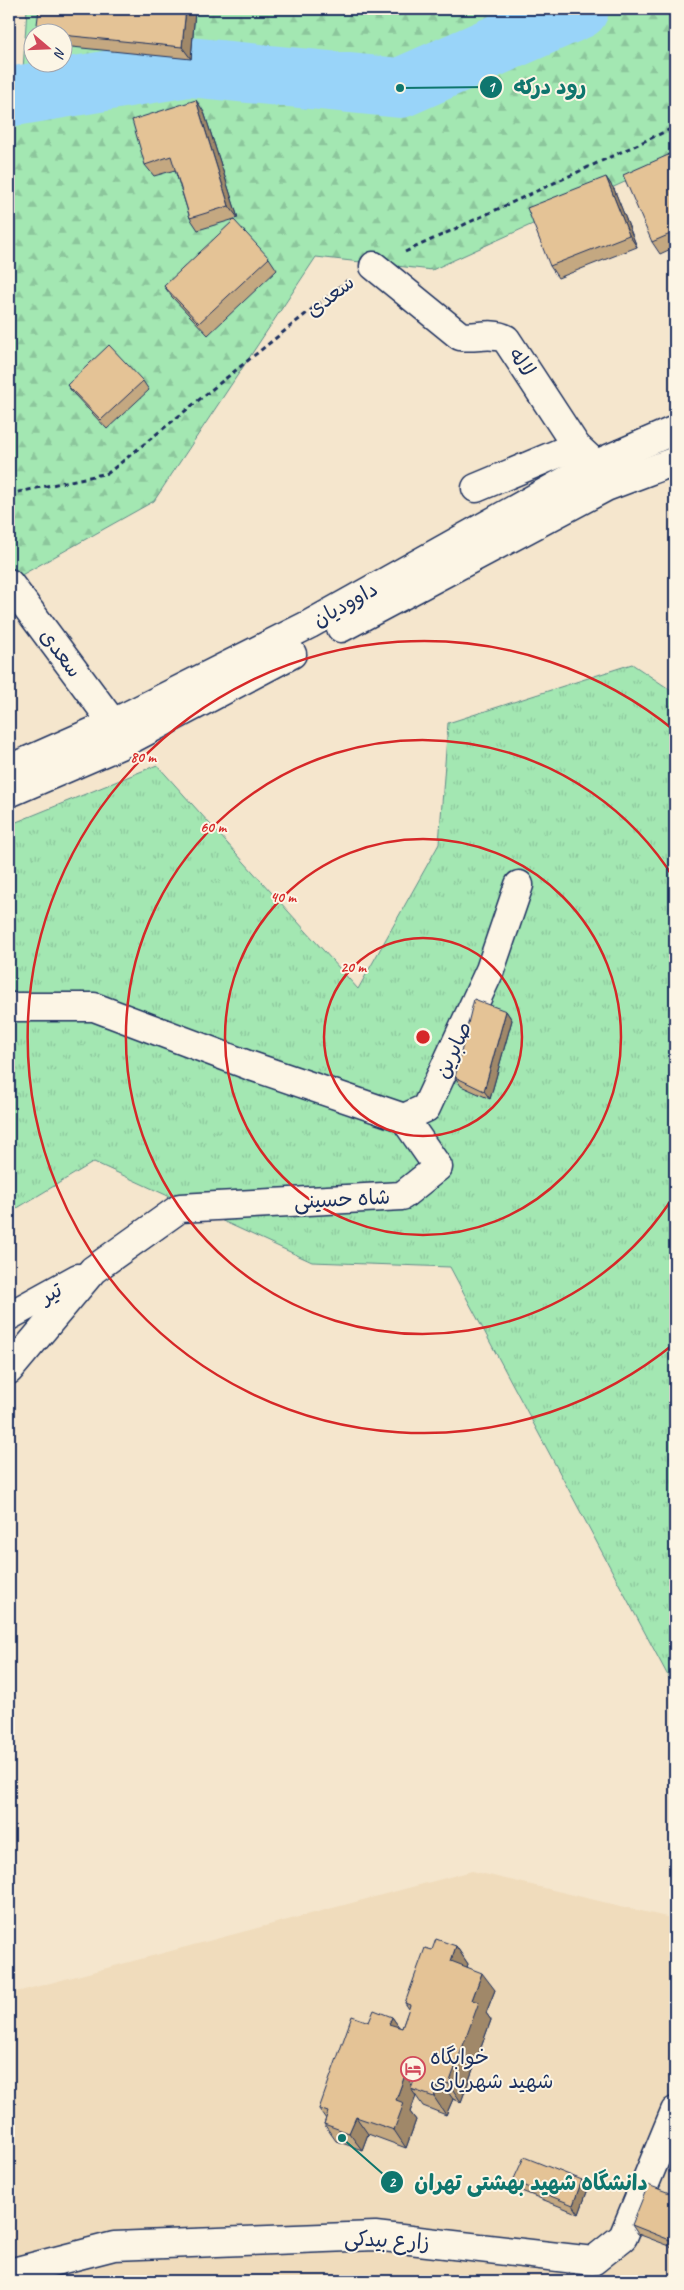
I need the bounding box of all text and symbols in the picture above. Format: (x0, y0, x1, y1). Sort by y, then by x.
north arrow (22, 22, 72, 72)
text: N (50, 45, 69, 61)
callout: رود درکه (479, 68, 596, 105)
text: رود درکه (514, 73, 586, 101)
text: 1 (488, 78, 497, 97)
street label: سعدی (300, 269, 360, 323)
street label: لاله (503, 343, 541, 381)
street label: داوودیان (308, 576, 382, 632)
street label: سعدی (34, 623, 88, 683)
text: 80 m (130, 748, 157, 767)
text: 60 m (200, 818, 227, 837)
text: 40 m (270, 888, 297, 907)
text: 20 m (340, 958, 367, 977)
street label: صابرین (429, 1017, 477, 1083)
centre of rings (414, 1028, 432, 1046)
street label: شاه حسینی (293, 1183, 391, 1216)
street label: تیر (34, 1276, 67, 1310)
place label: خوابگاه شهید شهریاری (430, 2044, 554, 2094)
hotel icon: خوابگاه شهید شهریاری (400, 2056, 426, 2082)
callout: دانشگاه شهید بهشتی تهران (379, 2164, 657, 2201)
text: دانشگاه شهید بهشتی تهران (414, 2169, 648, 2197)
text: 2 (389, 2173, 397, 2192)
street label: زارع بیدکی (344, 2225, 430, 2257)

